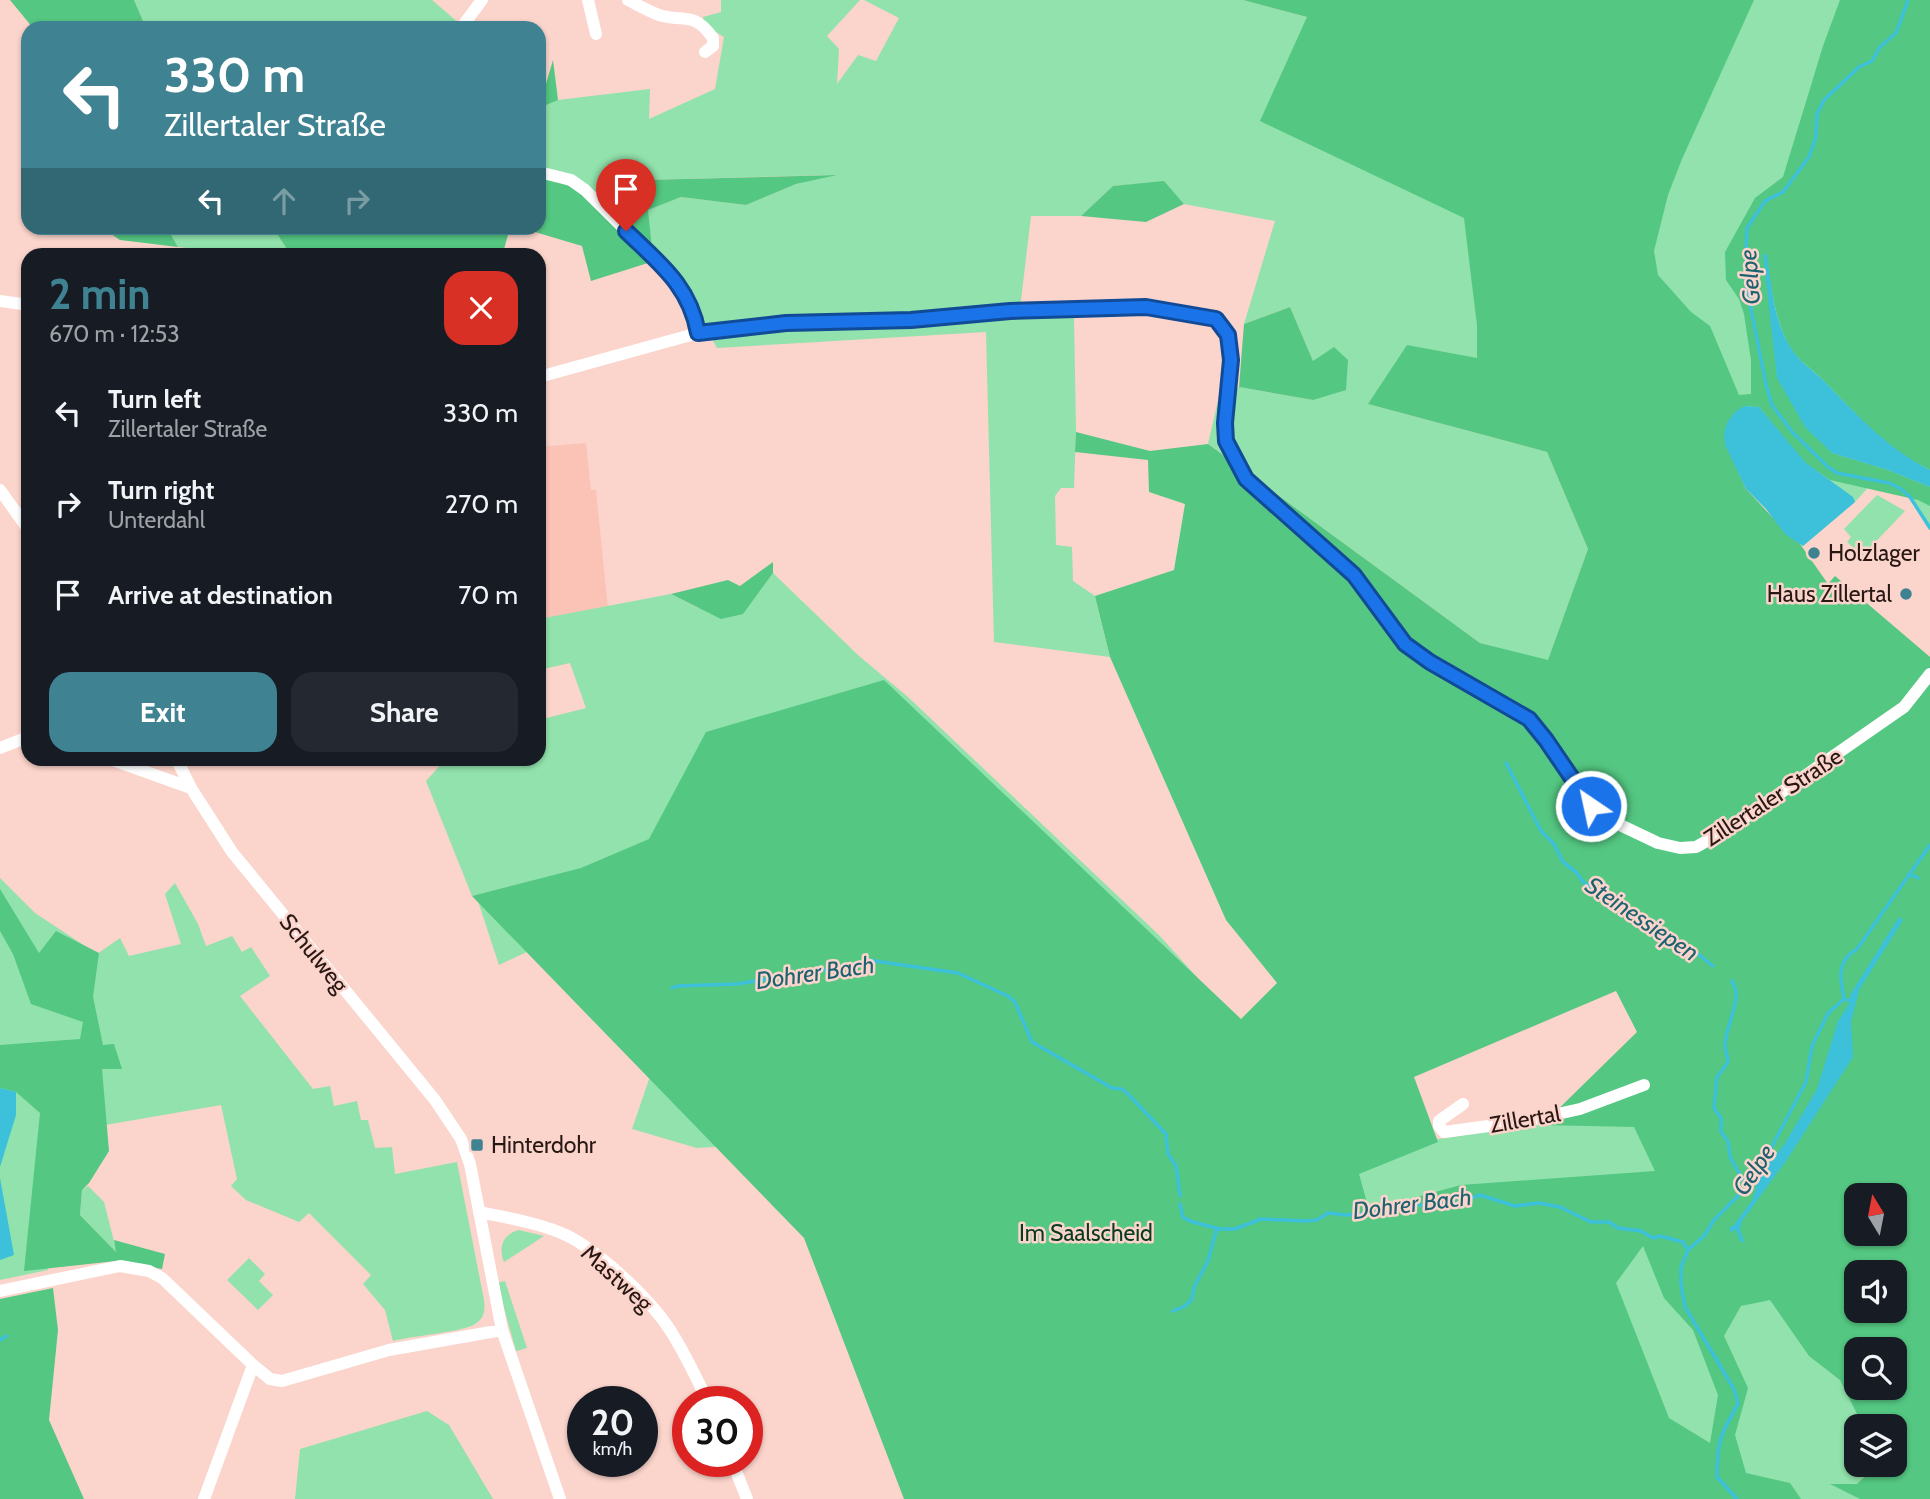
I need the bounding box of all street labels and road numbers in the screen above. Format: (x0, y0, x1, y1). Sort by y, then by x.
street label: Zillertaler Straße (1699, 742, 1848, 852)
street label: Schulweg (274, 908, 355, 999)
street label: Zillertal (1487, 1099, 1563, 1139)
street label: Mastweg (575, 1239, 659, 1318)

